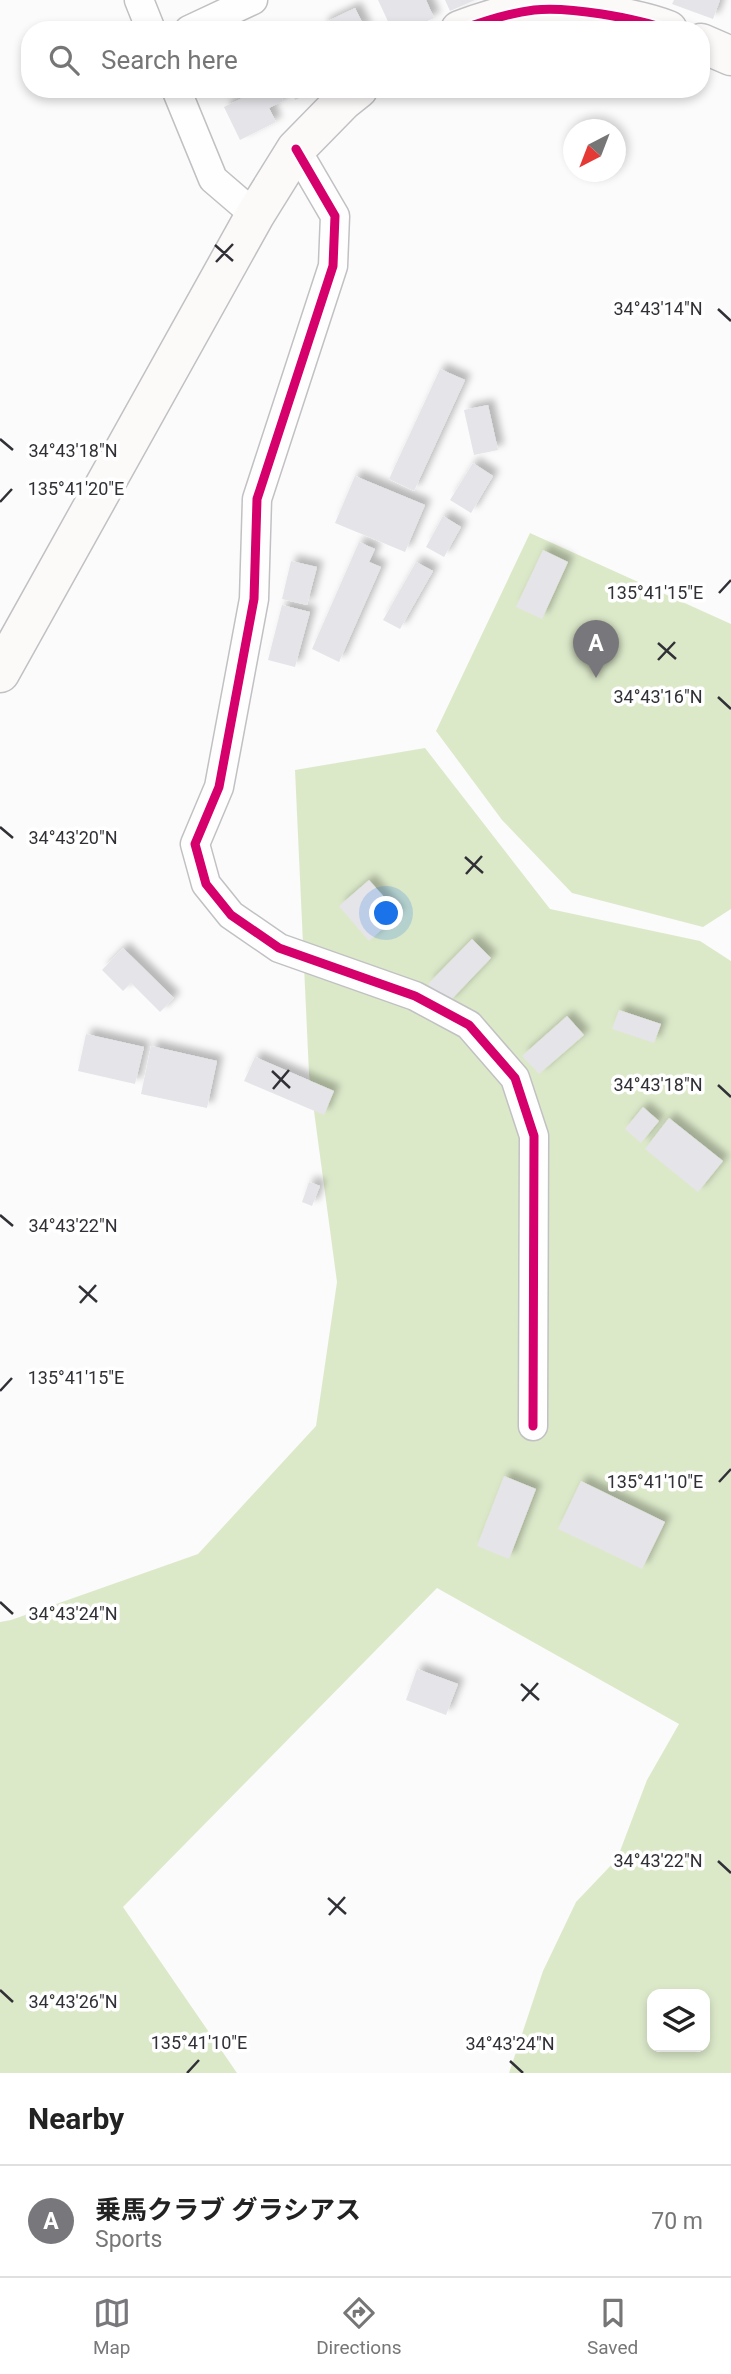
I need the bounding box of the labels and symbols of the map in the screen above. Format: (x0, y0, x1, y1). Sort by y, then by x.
north arrow (563, 119, 626, 182)
text: 34°43'14"N (613, 298, 703, 319)
text: 34°43'18"N (28, 440, 118, 461)
text: 135°41'20"E (28, 478, 124, 499)
text: 135°41'15"E (607, 582, 703, 603)
pin: A (573, 620, 619, 678)
text: 34°43'16"N (613, 686, 703, 707)
text: 34°43'20"N (28, 827, 118, 848)
your location (369, 896, 403, 930)
text: 34°43'18"N (613, 1074, 703, 1095)
text: 34°43'22"N (28, 1215, 118, 1236)
text: 135°41'15"E (28, 1367, 124, 1388)
text: 135°41'10"E (607, 1471, 703, 1492)
text: 34°43'24"N (28, 1603, 118, 1624)
text: 34°43'22"N (613, 1850, 703, 1871)
text: 34°43'26"N (28, 1991, 118, 2012)
text: 135°41'10"E (151, 2032, 247, 2053)
text: 34°43'24"N (465, 2033, 555, 2054)

